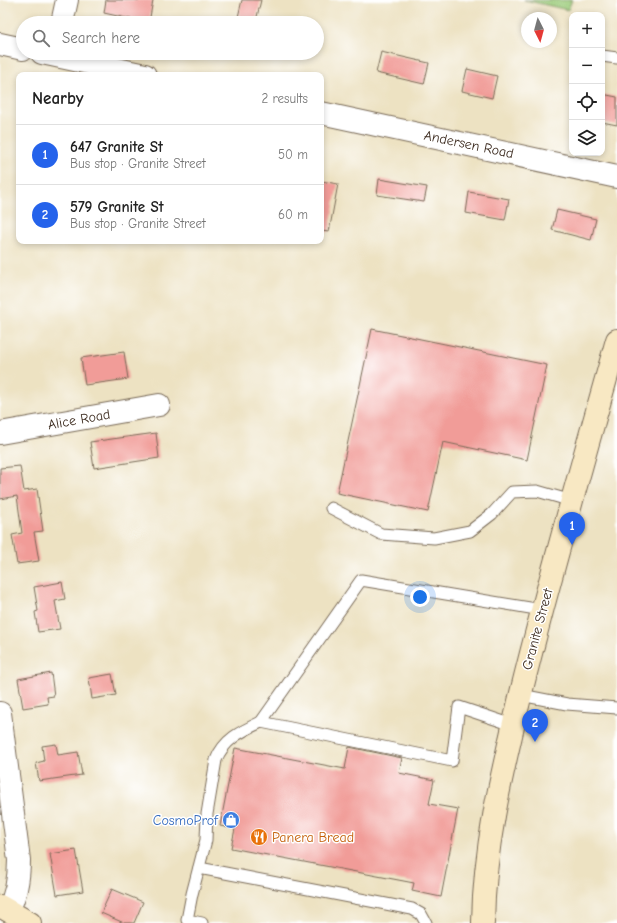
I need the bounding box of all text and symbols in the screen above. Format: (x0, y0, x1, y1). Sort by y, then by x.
north arrow (521, 12, 557, 48)
map controls (569, 12, 605, 156)
button: + (569, 12, 605, 48)
search box (16, 16, 324, 60)
icon: search (30, 27, 52, 49)
text: Search here (62, 29, 140, 47)
button: − (569, 48, 605, 84)
button: locate (569, 84, 605, 120)
text: Nearby (32, 89, 83, 108)
text: 2 results (261, 91, 308, 106)
button: layers (569, 120, 605, 156)
street label: Andersen Road (422, 127, 515, 162)
text: 647 Granite St (70, 138, 163, 156)
text: 1 (42, 147, 48, 162)
text: 50 m (278, 147, 308, 162)
text: Bus stop · Granite Street (70, 156, 206, 171)
text: 579 Granite St (70, 198, 164, 216)
text: 2 (42, 207, 48, 222)
text: 60 m (278, 207, 308, 222)
text: Bus stop · Granite Street (70, 216, 206, 231)
street label: Alice Road (47, 406, 112, 433)
pin: 1 (559, 512, 585, 545)
street label: Granite Street (518, 585, 557, 672)
your location (410, 587, 430, 607)
pin: 2 (522, 709, 548, 742)
shop icon: CosmoProf (221, 810, 241, 830)
place label: CosmoProf (153, 812, 219, 829)
restaurant icon: Panera Bread (249, 827, 269, 847)
place label: Panera Bread (272, 829, 354, 846)

